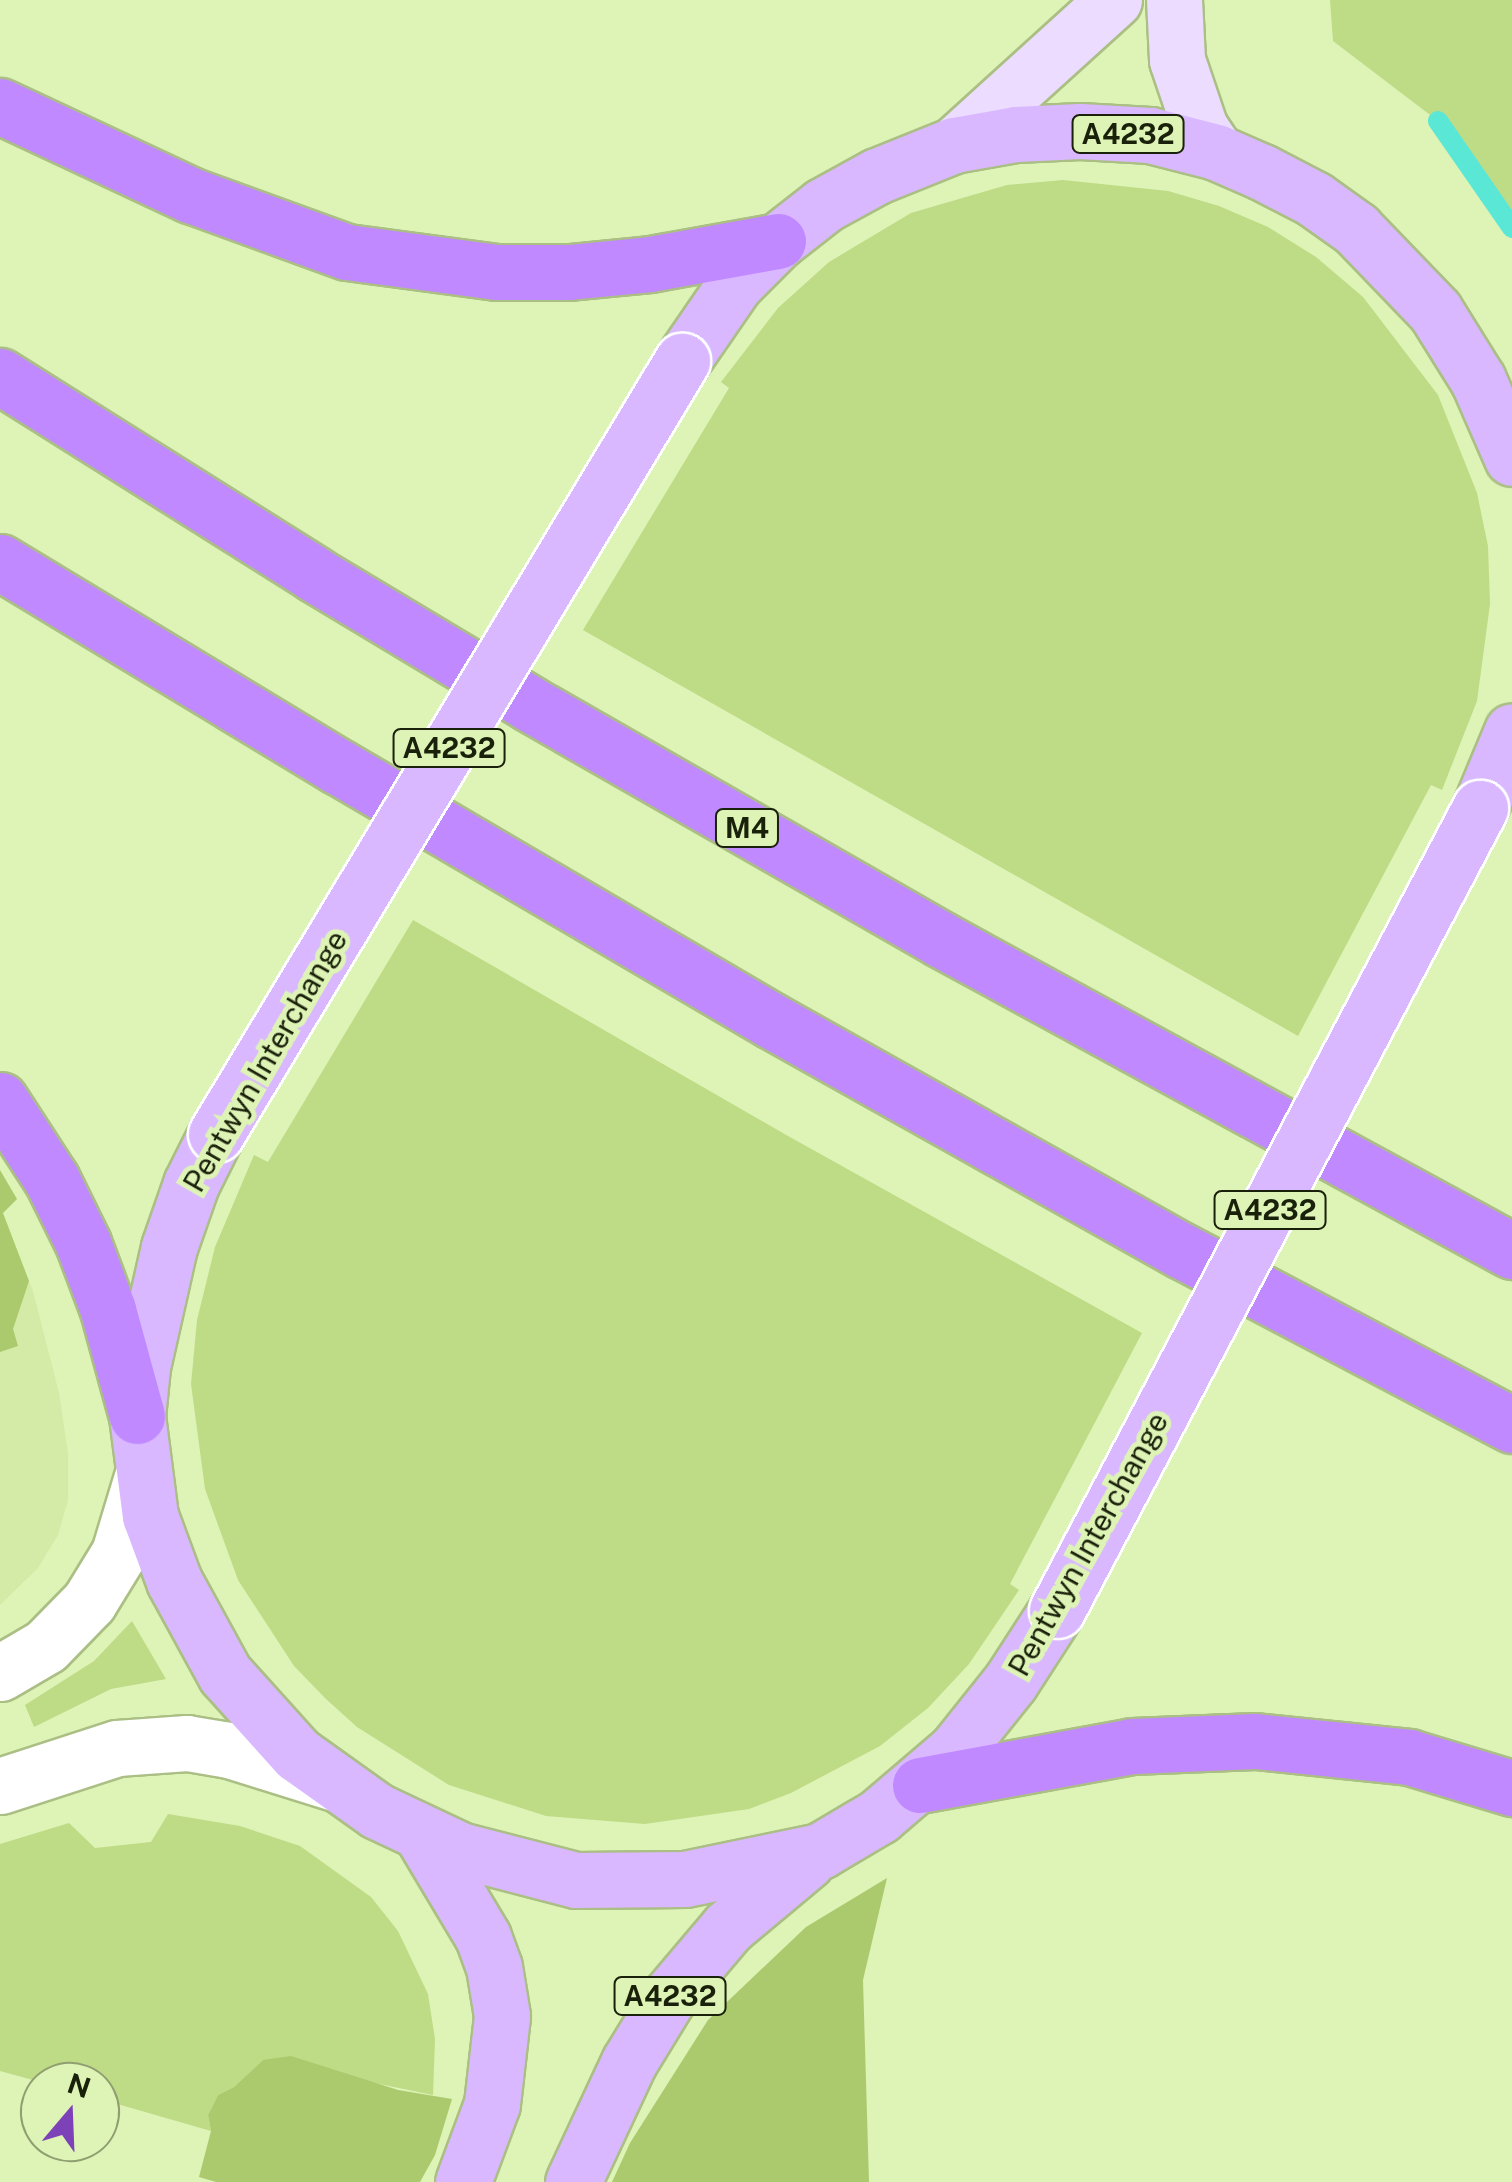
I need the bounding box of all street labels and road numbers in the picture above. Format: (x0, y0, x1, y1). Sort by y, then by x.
road number: A4232 (1070, 111, 1186, 157)
road number: A4232 (392, 725, 506, 771)
road number: M4 (714, 805, 780, 851)
street label: Pentwyn Interchange (175, 924, 355, 1198)
road number: A4232 (1212, 1187, 1328, 1233)
street label: Pentwyn Interchange (1001, 1406, 1175, 1682)
road number: A4232 (612, 1973, 728, 2019)

